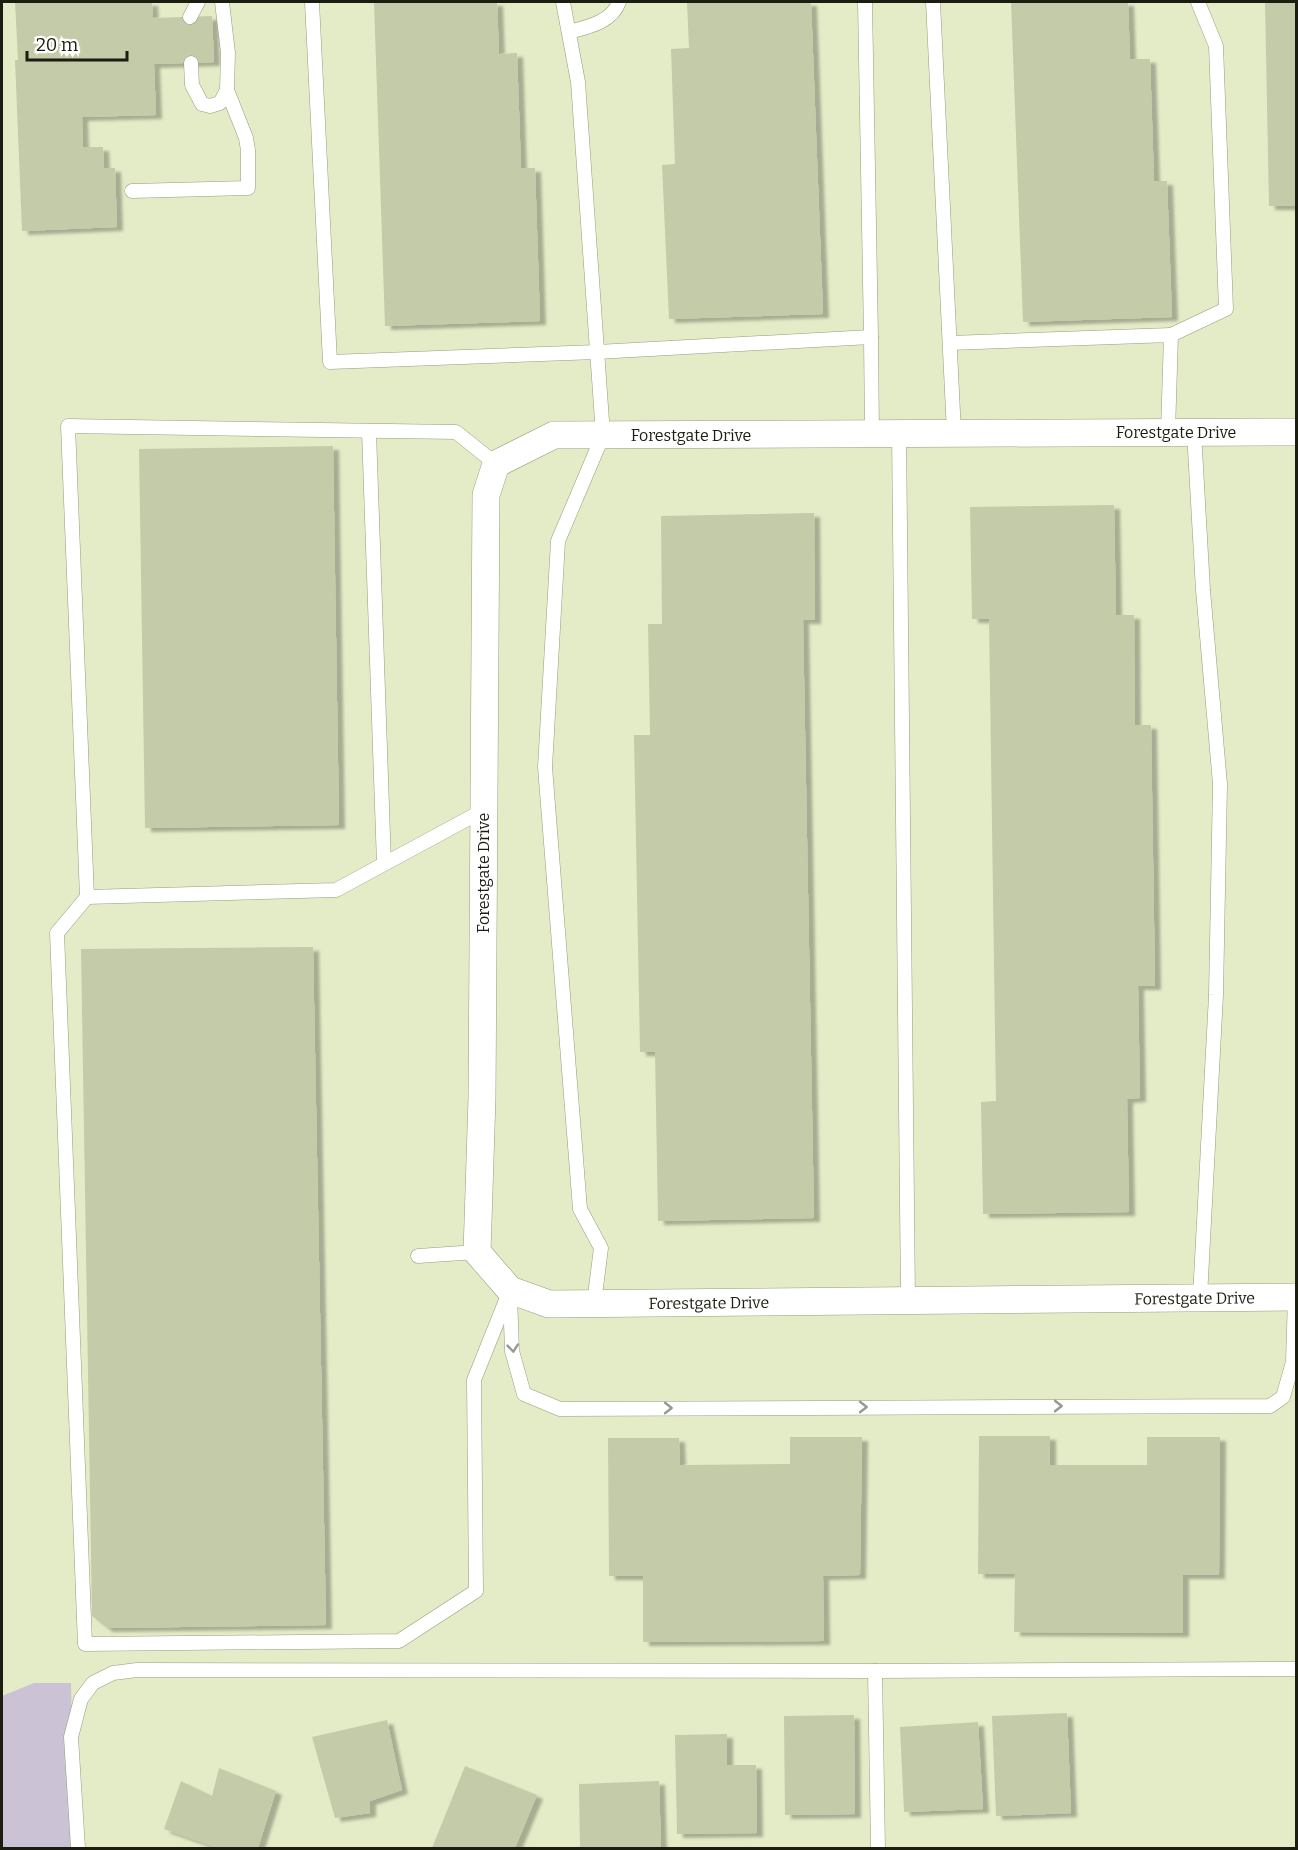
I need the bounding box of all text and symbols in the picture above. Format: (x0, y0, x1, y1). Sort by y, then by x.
scale bar (27, 24, 128, 62)
text: 20 m (36, 34, 78, 56)
street label: Forestgate Drive (1116, 423, 1236, 442)
street label: Forestgate Drive (631, 426, 751, 445)
street label: Forestgate Drive (474, 813, 493, 933)
street label: Forestgate Drive (1134, 1288, 1255, 1308)
street label: Forestgate Drive (648, 1292, 769, 1313)
one-way arrow (506, 1343, 519, 1353)
one-way arrow (1054, 1400, 1063, 1412)
one-way arrow (859, 1401, 868, 1413)
one-way arrow (664, 1402, 673, 1414)

